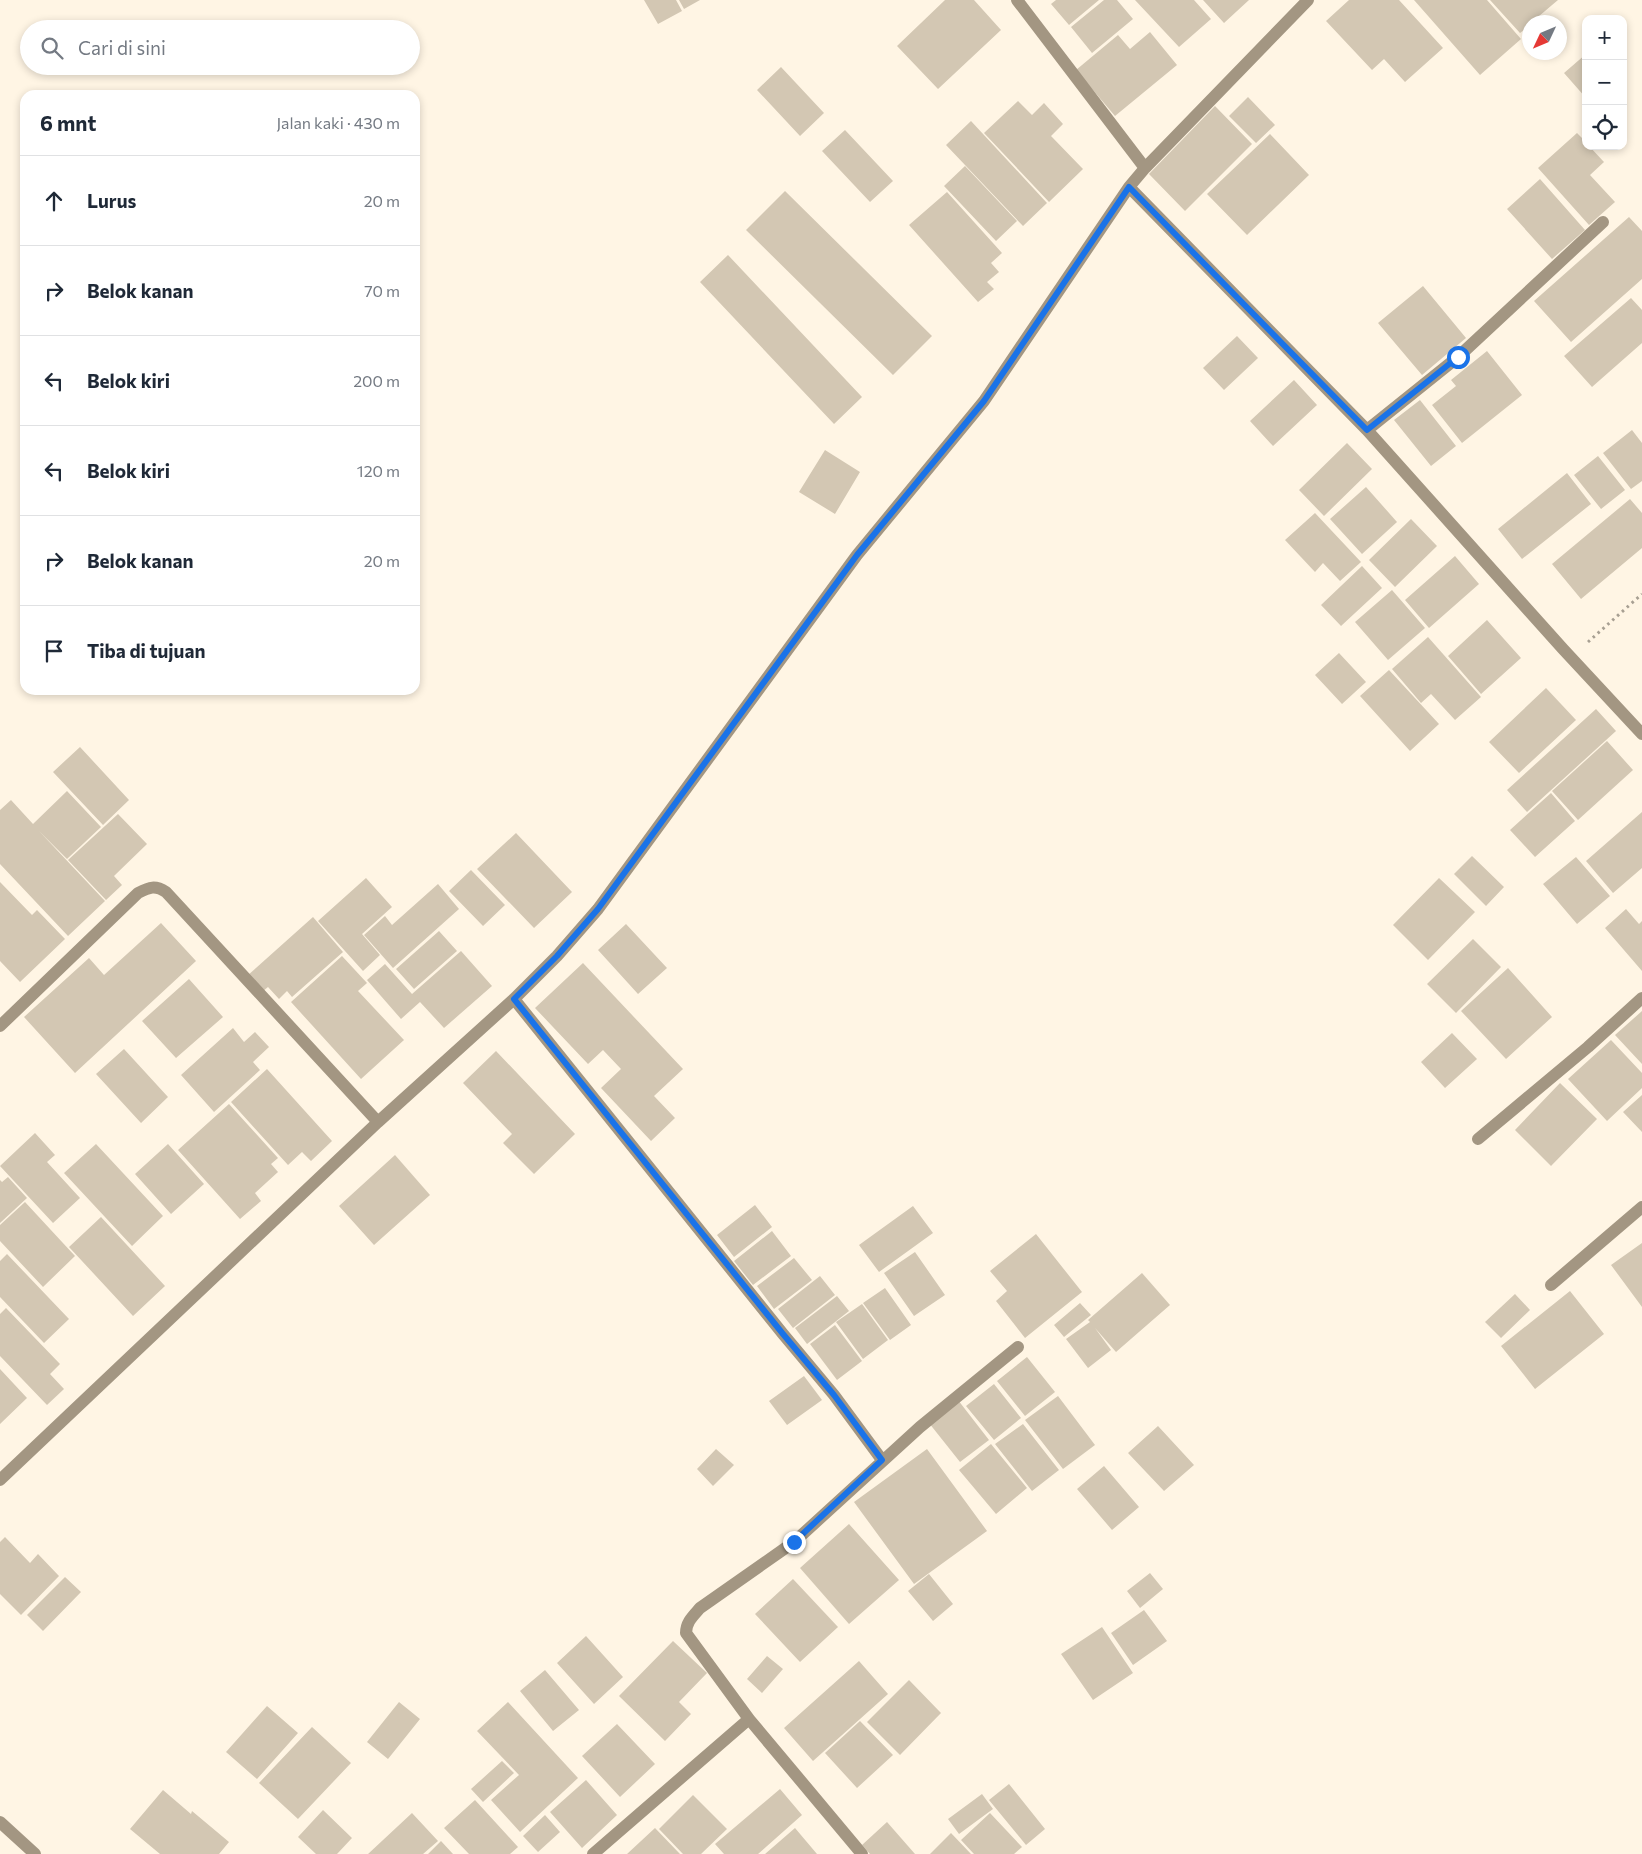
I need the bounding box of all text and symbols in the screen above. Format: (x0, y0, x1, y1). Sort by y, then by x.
north arrow (1522, 15, 1567, 60)
map controls (1582, 15, 1627, 150)
button: + (1582, 15, 1627, 60)
search box (20, 20, 420, 75)
icon: search (38, 34, 66, 62)
text: Cari di sini (78, 36, 166, 59)
button: − (1582, 60, 1627, 105)
button: locate (1582, 105, 1627, 150)
text: 6 mnt (40, 110, 96, 135)
text: Jalan kaki · 430 m (276, 113, 400, 132)
icon: ahead (40, 187, 68, 215)
text: Lurus (87, 189, 136, 212)
text: 20 m (364, 191, 400, 210)
icon: right (40, 277, 68, 305)
text: Belok kanan (87, 279, 194, 302)
text: 70 m (364, 281, 400, 300)
route start (1447, 346, 1470, 369)
icon: left (40, 367, 68, 395)
text: Belok kiri (87, 369, 170, 392)
text: 200 m (353, 371, 400, 390)
icon: left (40, 457, 68, 485)
text: Belok kiri (87, 459, 170, 482)
text: 120 m (357, 461, 400, 480)
icon: right (40, 547, 68, 575)
text: Belok kanan (87, 549, 194, 572)
text: 20 m (364, 551, 400, 570)
icon: arrive (40, 637, 68, 665)
text: Tiba di tujuan (87, 639, 205, 662)
route end (783, 1531, 806, 1554)

